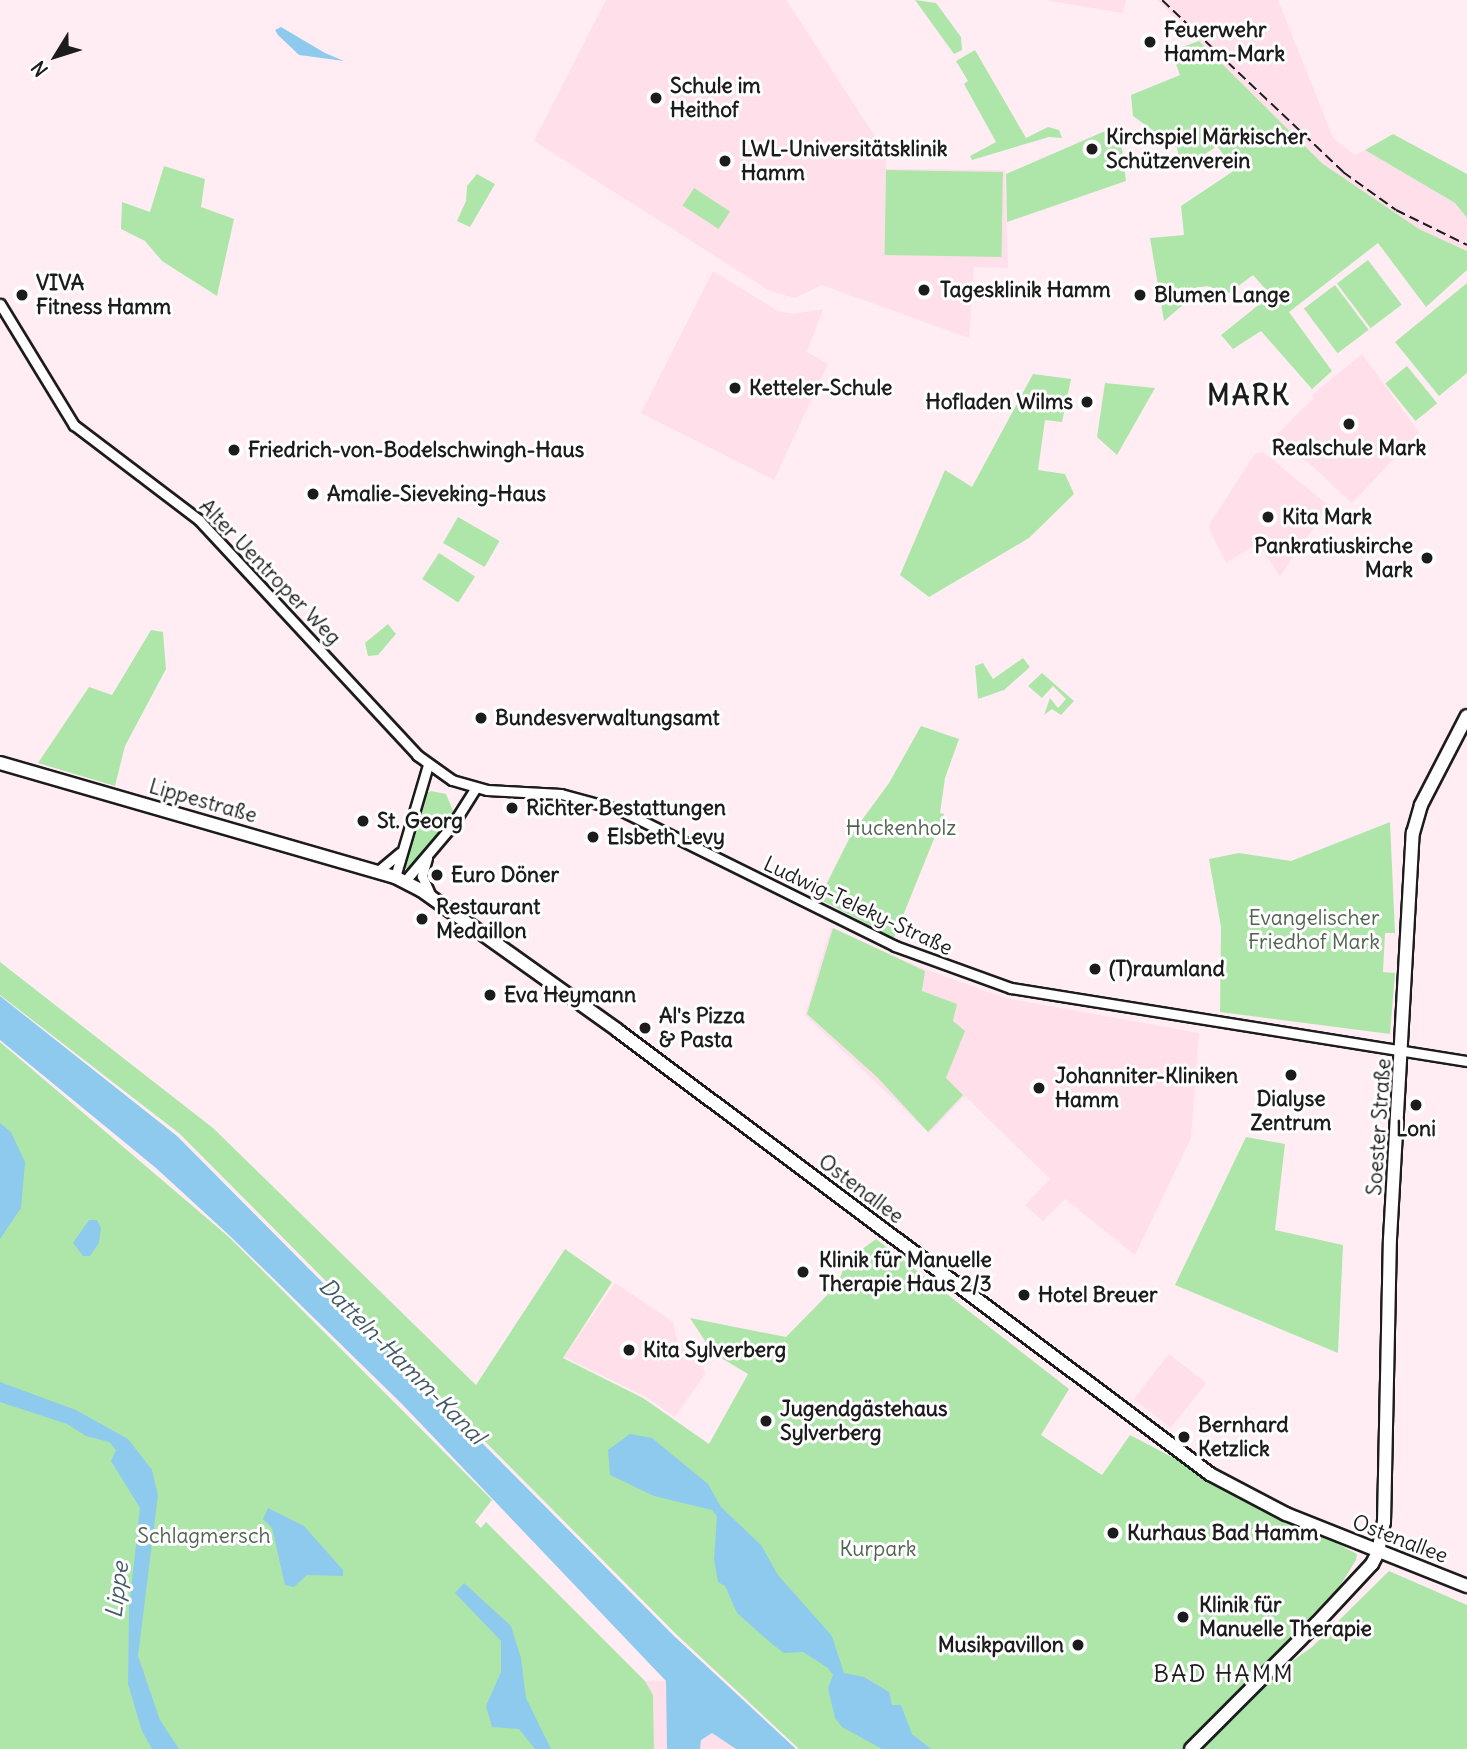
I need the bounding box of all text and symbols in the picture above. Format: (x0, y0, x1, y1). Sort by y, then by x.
place label: Feuerwehr Hamm-Mark (1164, 17, 1285, 67)
north arrow (21, 21, 91, 91)
marker: Feuerwehr Hamm-Mark (1142, 34, 1158, 50)
text: N (26, 56, 53, 82)
place label: Schule im Heithof (670, 73, 761, 123)
marker: Schule im Heithof (648, 90, 664, 106)
place label: Kirchspiel Märkischer Schützenverein (1106, 124, 1307, 174)
place label: LWL-Universitätsklinik Hamm (741, 136, 947, 186)
marker: Kirchspiel Märkischer Schützenverein (1084, 141, 1100, 157)
marker: LWL-Universitätsklinik Hamm (715, 151, 735, 171)
place label: VIVA Fitness Hamm (36, 270, 171, 320)
place label: Tagesklinik Hamm (940, 277, 1111, 303)
marker: Tagesklinik Hamm (914, 280, 934, 300)
place label: Blumen Lange (1154, 282, 1290, 308)
marker: VIVA Fitness Hamm (14, 287, 30, 303)
marker: Blumen Lange (1132, 287, 1148, 303)
place label: Ketteler-Schule (749, 375, 892, 401)
district label: MARK (1208, 378, 1290, 412)
marker: Ketteler-Schule (727, 380, 743, 396)
place label: Hofladen Wilms (926, 389, 1073, 415)
marker: Hofladen Wilms (1079, 394, 1095, 410)
marker: Realschule Mark (1341, 416, 1357, 432)
place label: Realschule Mark (1272, 435, 1426, 461)
place label: Friedrich-von-Bodelschwingh-Haus (248, 437, 584, 463)
marker: Friedrich-von-Bodelschwingh-Haus (226, 442, 242, 458)
place label: Amalie-Sieveking-Haus (327, 481, 546, 507)
marker: Amalie-Sieveking-Haus (305, 486, 321, 502)
street label: Alter Uentroper Weg (194, 494, 346, 650)
place label: Kita Mark (1282, 504, 1372, 530)
marker: Kita Mark (1260, 509, 1276, 525)
place label: Pankratiuskirche Mark (1254, 533, 1413, 583)
marker: Pankratiuskirche Mark (1419, 550, 1435, 566)
place label: Bundesverwaltungsamt (495, 705, 720, 731)
marker: Bundesverwaltungsamt (473, 710, 489, 726)
street label: Lippestraße (146, 774, 260, 828)
place label: Richter Bestattungen (526, 795, 726, 821)
marker: Richter Bestattungen (504, 800, 520, 816)
place label: St. Georg (377, 808, 463, 834)
marker: St. Georg (355, 813, 371, 829)
park label: Huckenholz (846, 815, 956, 841)
place label: Elsbeth Levy (607, 824, 725, 850)
marker: Elsbeth Levy (585, 829, 601, 845)
street label: Ludwig-Teleky-Straße (760, 851, 956, 961)
place label: Euro Döner (451, 862, 559, 888)
marker: Euro Döner (429, 867, 445, 883)
place label: Restaurant Medaillon (436, 894, 540, 944)
park label: Evangelischer Friedhof Mark (1248, 905, 1380, 955)
marker: Restaurant Medaillon (414, 911, 430, 927)
place label: (T)raumland (1109, 956, 1225, 982)
marker: (T)raumland (1087, 961, 1103, 977)
place label: Eva Heymann (504, 982, 636, 1008)
marker: Eva Heymann (482, 987, 498, 1003)
place label: Al's Pizza & Pasta (659, 1003, 745, 1053)
marker: Al's Pizza & Pasta (637, 1020, 653, 1036)
street label: Soester Straße (1362, 1058, 1396, 1196)
place label: Johanniter-Kliniken Hamm (1055, 1063, 1238, 1113)
marker: Dialyse Zentrum (1283, 1067, 1299, 1083)
marker: Johanniter-Kliniken Hamm (1029, 1078, 1049, 1098)
place label: Dialyse Zentrum (1251, 1086, 1331, 1136)
marker: Loni (1408, 1097, 1424, 1113)
place label: Loni (1396, 1116, 1436, 1142)
street label: Ostenallee (813, 1149, 909, 1229)
place label: Klinik für Manuelle Therapie Haus 2/3 (819, 1247, 992, 1297)
marker: Klinik für Manuelle Therapie Haus 2/3 (793, 1262, 813, 1282)
water label: Datteln-Hamm-Kanal (313, 1272, 491, 1450)
place label: Hotel Breuer (1038, 1282, 1158, 1308)
marker: Hotel Breuer (1016, 1287, 1032, 1303)
place label: Kita Sylverberg (643, 1337, 786, 1363)
marker: Kita Sylverberg (621, 1342, 637, 1358)
place label: Jugendgästehaus Sylverberg (780, 1396, 948, 1446)
place label: Bernhard Ketzlick (1198, 1412, 1289, 1462)
marker: Jugendgästehaus Sylverberg (758, 1413, 774, 1429)
marker: Bernhard Ketzlick (1176, 1429, 1192, 1445)
street label: Ostenallee (1349, 1509, 1451, 1569)
place label: Kurhaus Bad Hamm (1127, 1520, 1318, 1546)
park label: Schlagmersch (137, 1523, 271, 1549)
marker: Kurhaus Bad Hamm (1105, 1525, 1121, 1541)
park label: Kurpark (840, 1536, 916, 1562)
water label: Lippe (100, 1560, 134, 1620)
place label: Klinik für Manuelle Therapie (1199, 1592, 1372, 1642)
marker: Klinik für Manuelle Therapie (1173, 1607, 1193, 1627)
place label: Musikpavillon (938, 1632, 1064, 1658)
marker: Musikpavillon (1070, 1637, 1086, 1653)
district label: BAD HAMM (1154, 1660, 1294, 1688)

